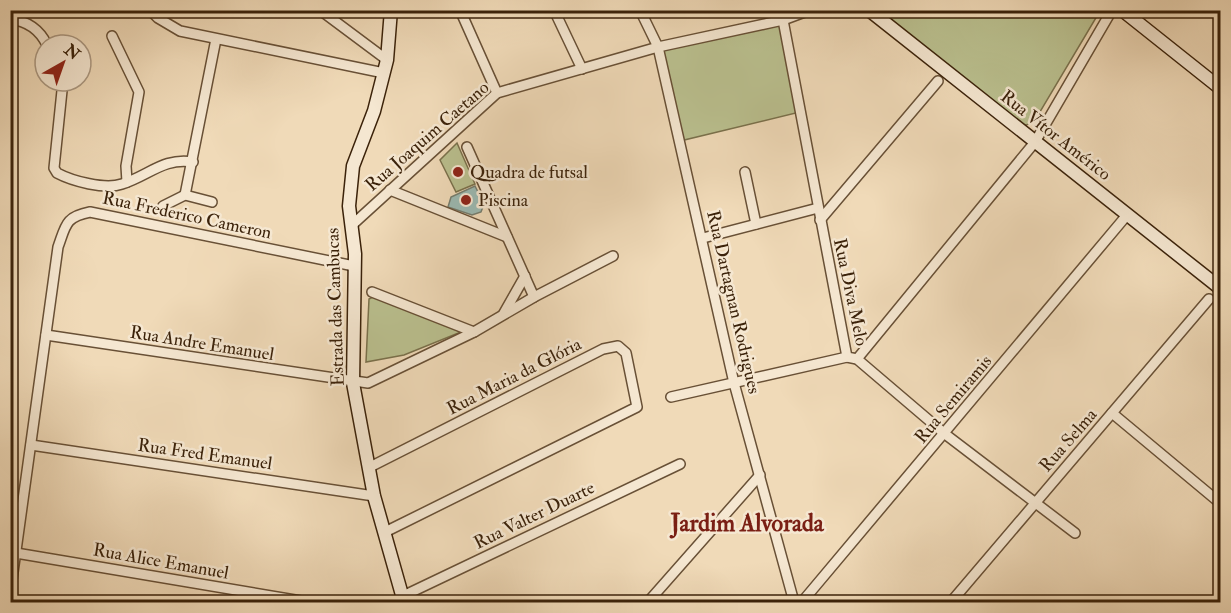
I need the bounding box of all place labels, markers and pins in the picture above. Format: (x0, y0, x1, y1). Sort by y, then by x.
place label: Quadra de futsal (470, 161, 588, 184)
marker: Quadra de futsal (451, 165, 465, 179)
place label: Piscina (478, 189, 529, 212)
marker: Piscina (459, 193, 473, 207)

